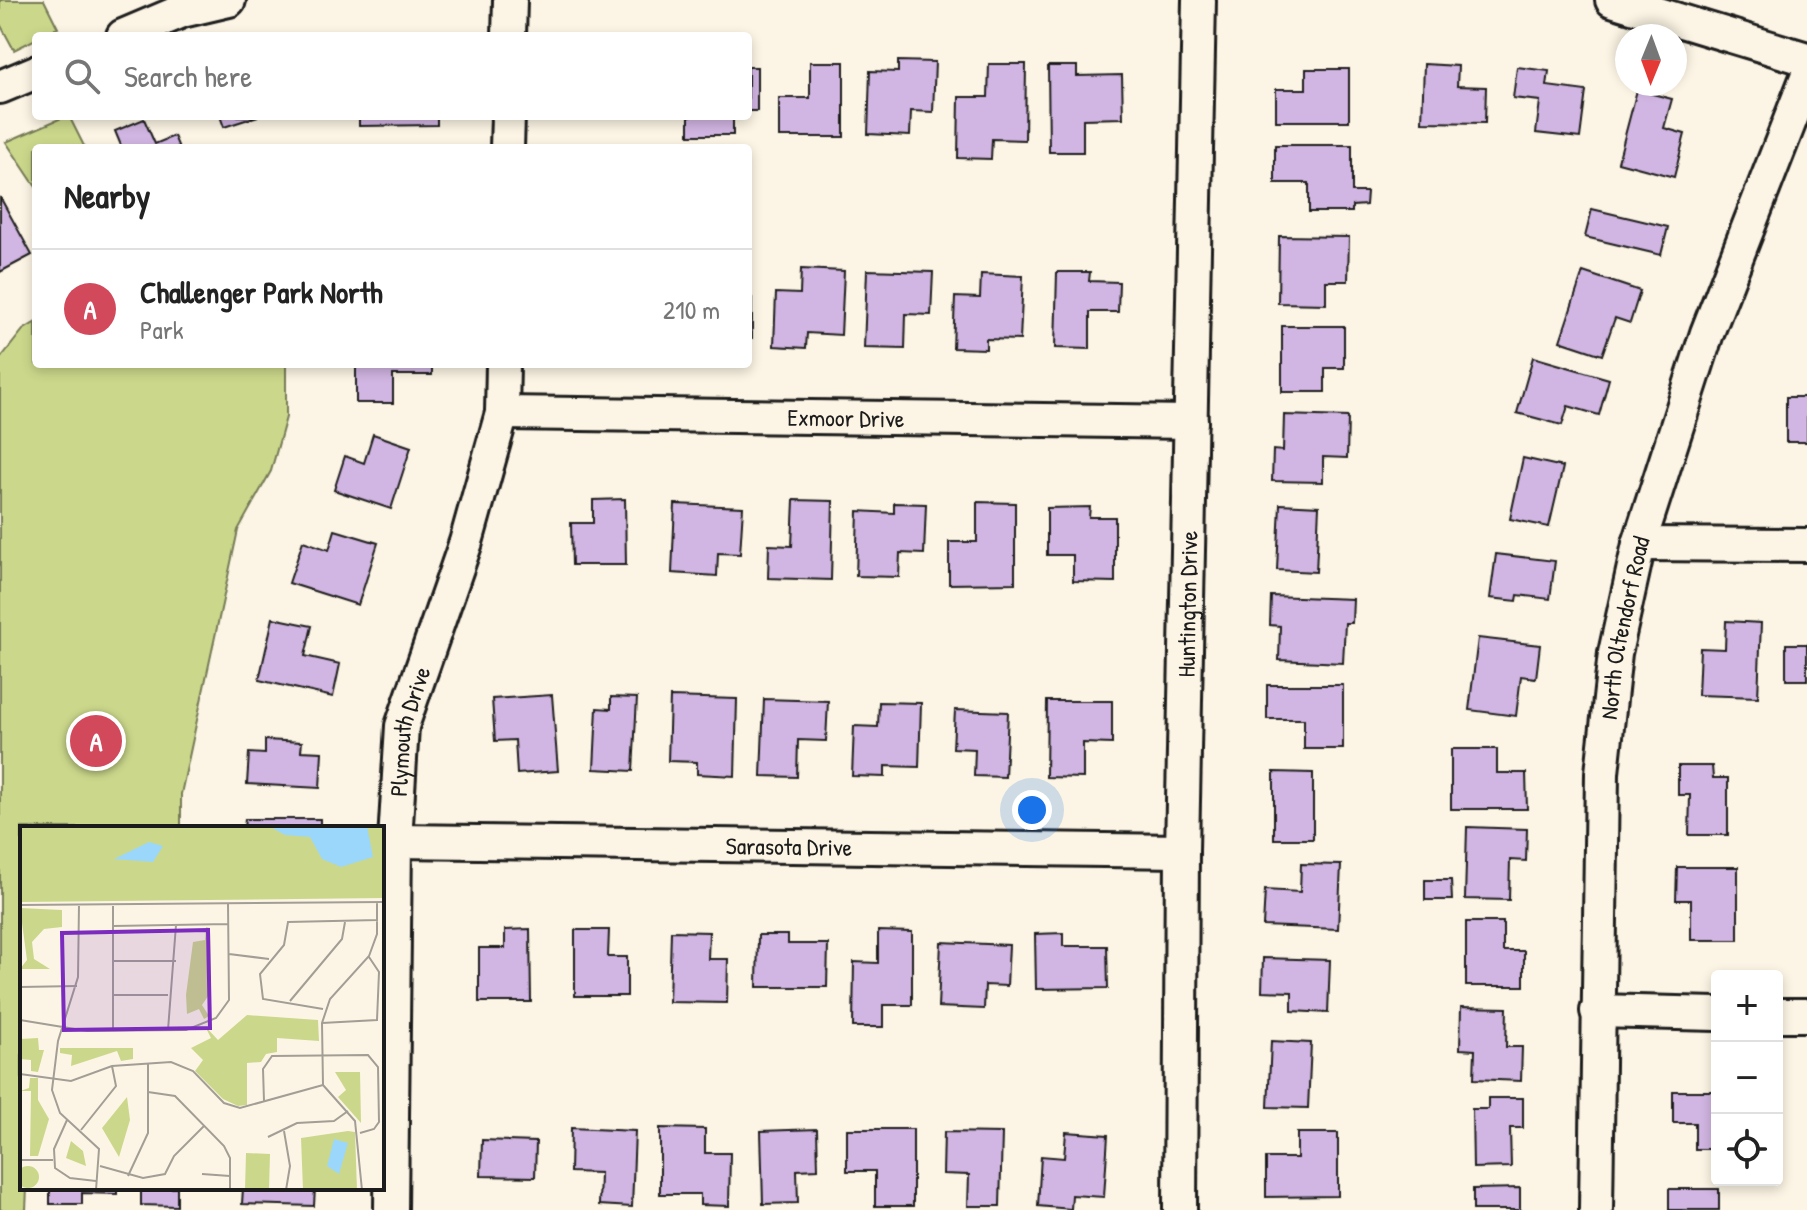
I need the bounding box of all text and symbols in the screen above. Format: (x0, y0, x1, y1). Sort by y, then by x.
north arrow (1615, 24, 1687, 96)
search box (32, 32, 752, 120)
icon: search (60, 54, 104, 98)
text: Search here (124, 56, 252, 96)
text: Nearby (64, 173, 150, 219)
text: Challenger Park North (140, 272, 383, 312)
text: A (84, 292, 96, 327)
text: 210 m (663, 292, 720, 327)
text: Park (140, 312, 184, 347)
street label: Exmoor Drive (787, 401, 905, 434)
street label: Huntington Drive (1169, 530, 1204, 678)
street label: North Oltendorf Road (1592, 532, 1657, 721)
street label: Plymouth Drive (382, 662, 438, 797)
pin: A (70, 711, 122, 771)
your location (1012, 790, 1052, 830)
inset map (20, 826, 384, 1190)
street label: Sarasota Drive (726, 829, 853, 863)
map controls (1711, 970, 1783, 1186)
button: + (1711, 970, 1783, 1042)
button: − (1711, 1042, 1783, 1114)
button: locate (1711, 1114, 1783, 1186)

